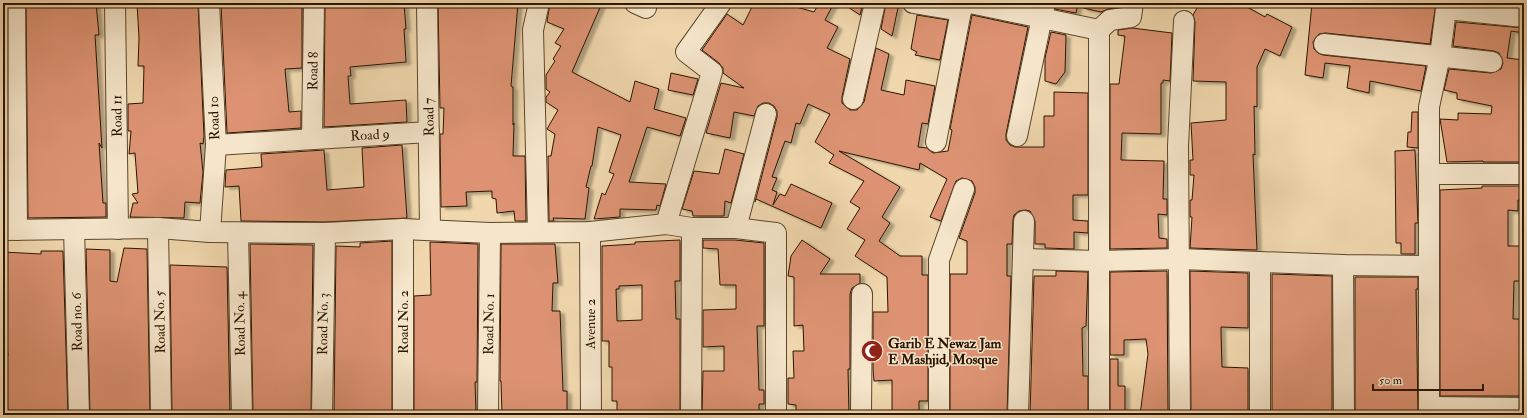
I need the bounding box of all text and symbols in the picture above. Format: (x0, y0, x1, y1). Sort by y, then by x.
street label: Road 8 (304, 51, 322, 91)
street label: Road 11 (108, 95, 126, 137)
street label: Road 10 (205, 96, 223, 140)
street label: Road 7 (420, 97, 438, 136)
street label: Road 9 (350, 125, 390, 145)
street label: Road No. 5 (151, 290, 169, 354)
street label: Road No. 4 (231, 290, 249, 356)
street label: Road No. 2 (395, 290, 412, 354)
street label: Road no. 6 (68, 291, 86, 352)
street label: Road No. 3 (314, 293, 332, 355)
street label: Road No. 1 (480, 293, 498, 355)
street label: Avenue 2 (582, 299, 599, 350)
place label: Garib E Newaz Jam E Mashjid, Mosque (888, 335, 1002, 369)
mosque icon: Garib E Newaz Jam E Mashjid, Mosque (859, 338, 885, 364)
scale bar (1373, 366, 1483, 392)
text: 50 m (1379, 373, 1403, 388)

